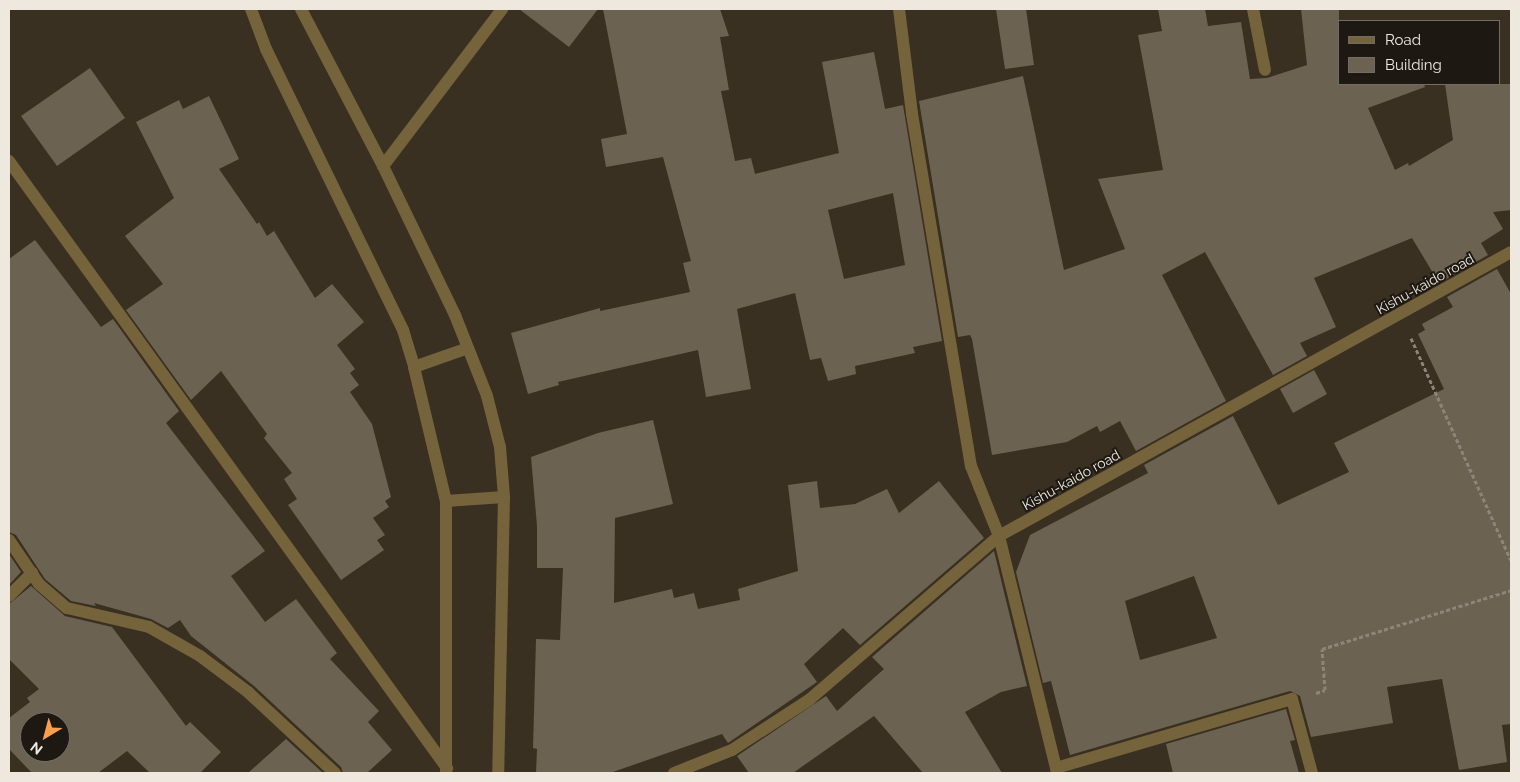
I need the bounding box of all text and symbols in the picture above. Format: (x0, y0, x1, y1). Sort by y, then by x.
legend (1338, 20, 1500, 85)
text: Road (1385, 31, 1421, 49)
text: Building (1385, 56, 1442, 74)
street label: Kishu-kaido road (1373, 250, 1477, 318)
street label: Kishu-kaido road (1019, 446, 1123, 514)
north arrow (20, 712, 70, 762)
text: N (27, 739, 46, 758)

